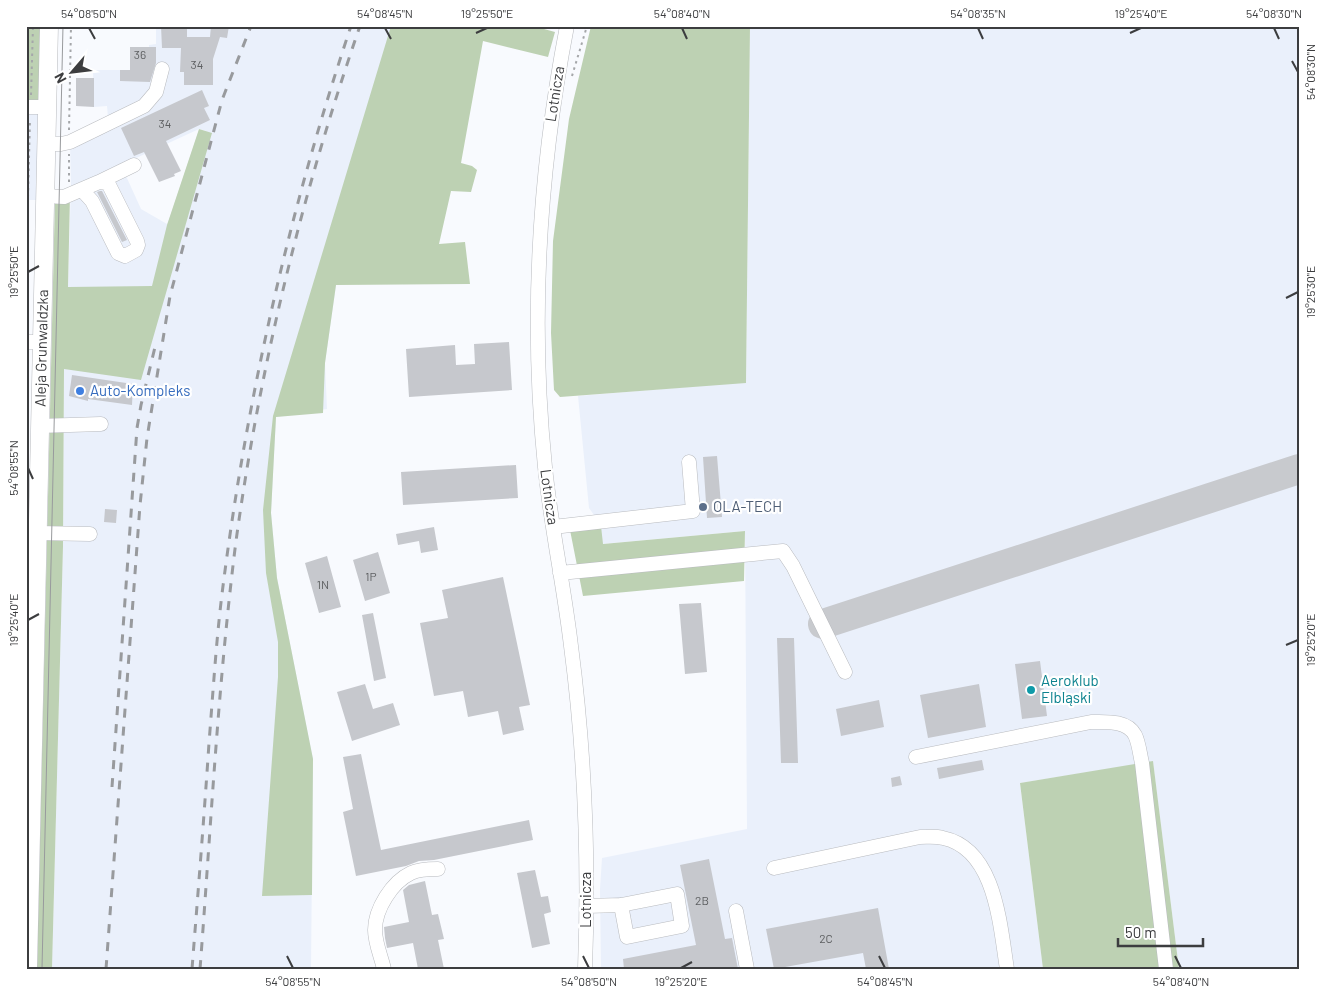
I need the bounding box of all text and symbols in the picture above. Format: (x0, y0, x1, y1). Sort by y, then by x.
text: 54°08'50"N (61, 6, 117, 20)
text: 54°08'45"N (357, 6, 413, 20)
text: 19°25'50"E (461, 6, 513, 20)
text: 54°08'40"N (654, 6, 710, 20)
text: 54°08'35"N (950, 6, 1006, 20)
text: 19°25'40"E (1115, 6, 1167, 20)
text: 54°08'30"N (1246, 6, 1302, 20)
text: 54°08'30"N (1303, 44, 1317, 100)
house number: 36 (134, 47, 146, 61)
north arrow (48, 48, 98, 98)
house number: 34 (191, 57, 203, 71)
street label: Lotnicza (541, 65, 567, 123)
text: N (50, 70, 70, 86)
house number: 34 (159, 116, 171, 130)
text: 19°25'50"E (6, 246, 20, 298)
text: 19°25'30"E (1303, 266, 1317, 318)
street label: Aleja Grunwaldzka (31, 289, 51, 407)
place label: Auto-Kompleks (90, 381, 190, 399)
marker: Auto-Kompleks (74, 385, 86, 397)
text: 54°08'55"N (6, 440, 20, 496)
street label: Lotnicza (537, 468, 563, 526)
place label: OLA-TECH (713, 497, 782, 515)
marker: OLA-TECH (697, 501, 709, 513)
house number: 1P (365, 569, 377, 583)
house number: 1N (317, 577, 329, 591)
text: 19°25'40"E (6, 594, 20, 646)
text: 19°25'20"E (1303, 614, 1317, 666)
place label: Aeroklub Elbląski (1041, 671, 1099, 706)
marker: Aeroklub Elbląski (1025, 684, 1037, 696)
street label: Lotnicza (576, 872, 594, 928)
house number: 2B (695, 893, 709, 907)
scale bar (1118, 915, 1202, 947)
text: 50 m (1125, 923, 1157, 941)
house number: 2C (819, 931, 833, 945)
text: 54°08'55"N (265, 974, 321, 988)
text: 54°08'50"N (561, 974, 617, 988)
text: 19°25'20"E (655, 974, 707, 988)
text: 54°08'45"N (857, 974, 913, 988)
text: 54°08'40"N (1153, 974, 1209, 988)

